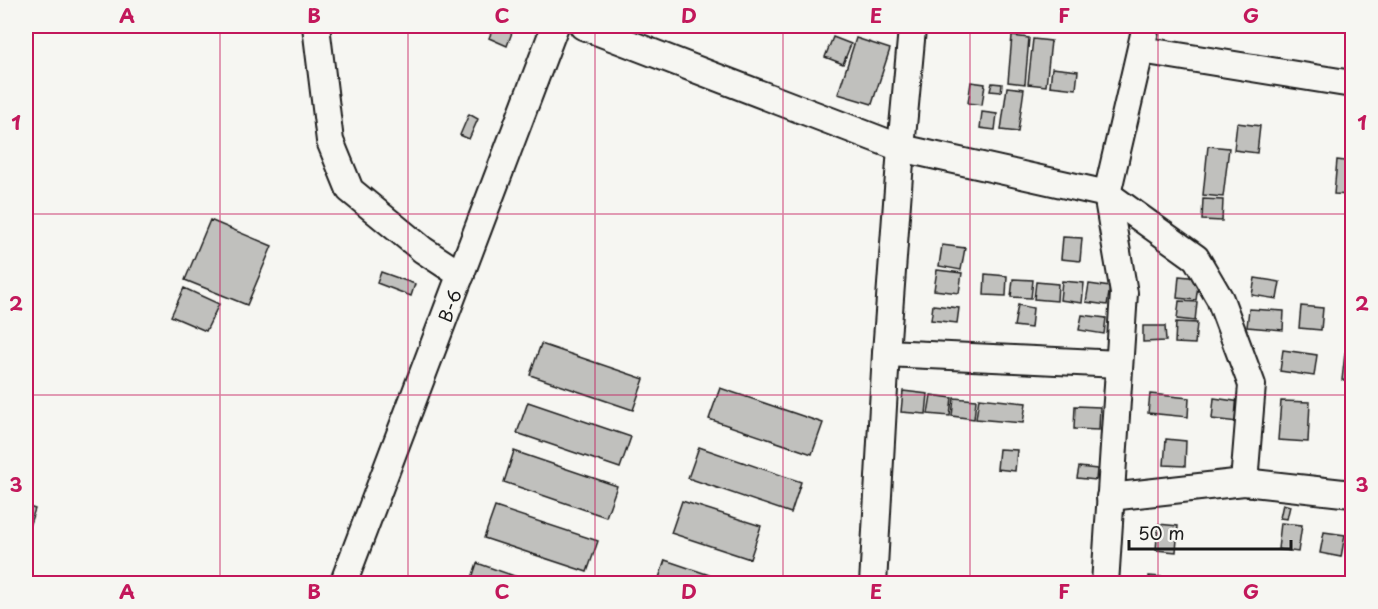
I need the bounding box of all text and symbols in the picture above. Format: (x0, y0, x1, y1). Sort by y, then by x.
text: A (119, 0, 135, 30)
text: B (307, 0, 321, 30)
text: C (494, 0, 510, 30)
text: D (681, 0, 697, 30)
text: E (870, 0, 882, 30)
text: F (1058, 0, 1070, 30)
text: G (1243, 0, 1259, 30)
text: 1 (11, 107, 21, 137)
text: 1 (1357, 107, 1367, 137)
street label: B-6 (430, 285, 467, 326)
text: 2 (9, 288, 23, 318)
text: 2 (1355, 288, 1369, 318)
text: 3 (9, 469, 23, 499)
text: 3 (1355, 469, 1369, 499)
scale bar (1129, 513, 1291, 551)
text: 50 m (1138, 519, 1185, 546)
text: A (119, 576, 135, 606)
text: B (307, 576, 321, 606)
text: C (494, 576, 510, 606)
text: D (681, 576, 697, 606)
text: E (870, 576, 882, 606)
text: F (1058, 576, 1070, 606)
text: G (1243, 576, 1259, 606)

